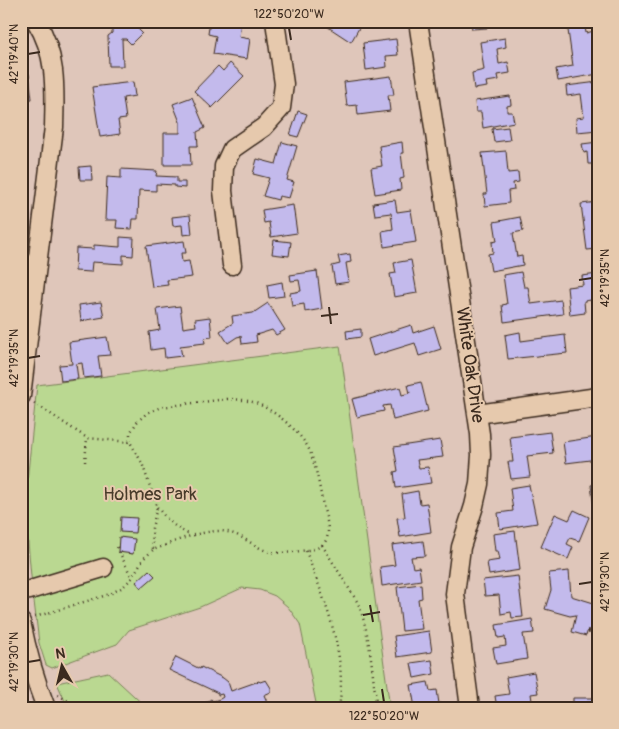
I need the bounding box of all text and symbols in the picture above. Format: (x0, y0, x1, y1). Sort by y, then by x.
text: 122°50'20"W (254, 7, 324, 22)
text: 42°19'40"N (7, 24, 22, 84)
text: 42°19'35"N (598, 249, 613, 307)
street label: White Oak Drive (450, 306, 490, 425)
text: 42°19'35"N (7, 329, 22, 387)
park label: Holmes Park (103, 483, 197, 506)
text: 42°19'30"N (598, 552, 613, 612)
text: 42°19'30"N (7, 632, 22, 692)
north arrow (38, 642, 88, 692)
text: N (54, 645, 66, 663)
text: 122°50'20"W (349, 709, 419, 724)

